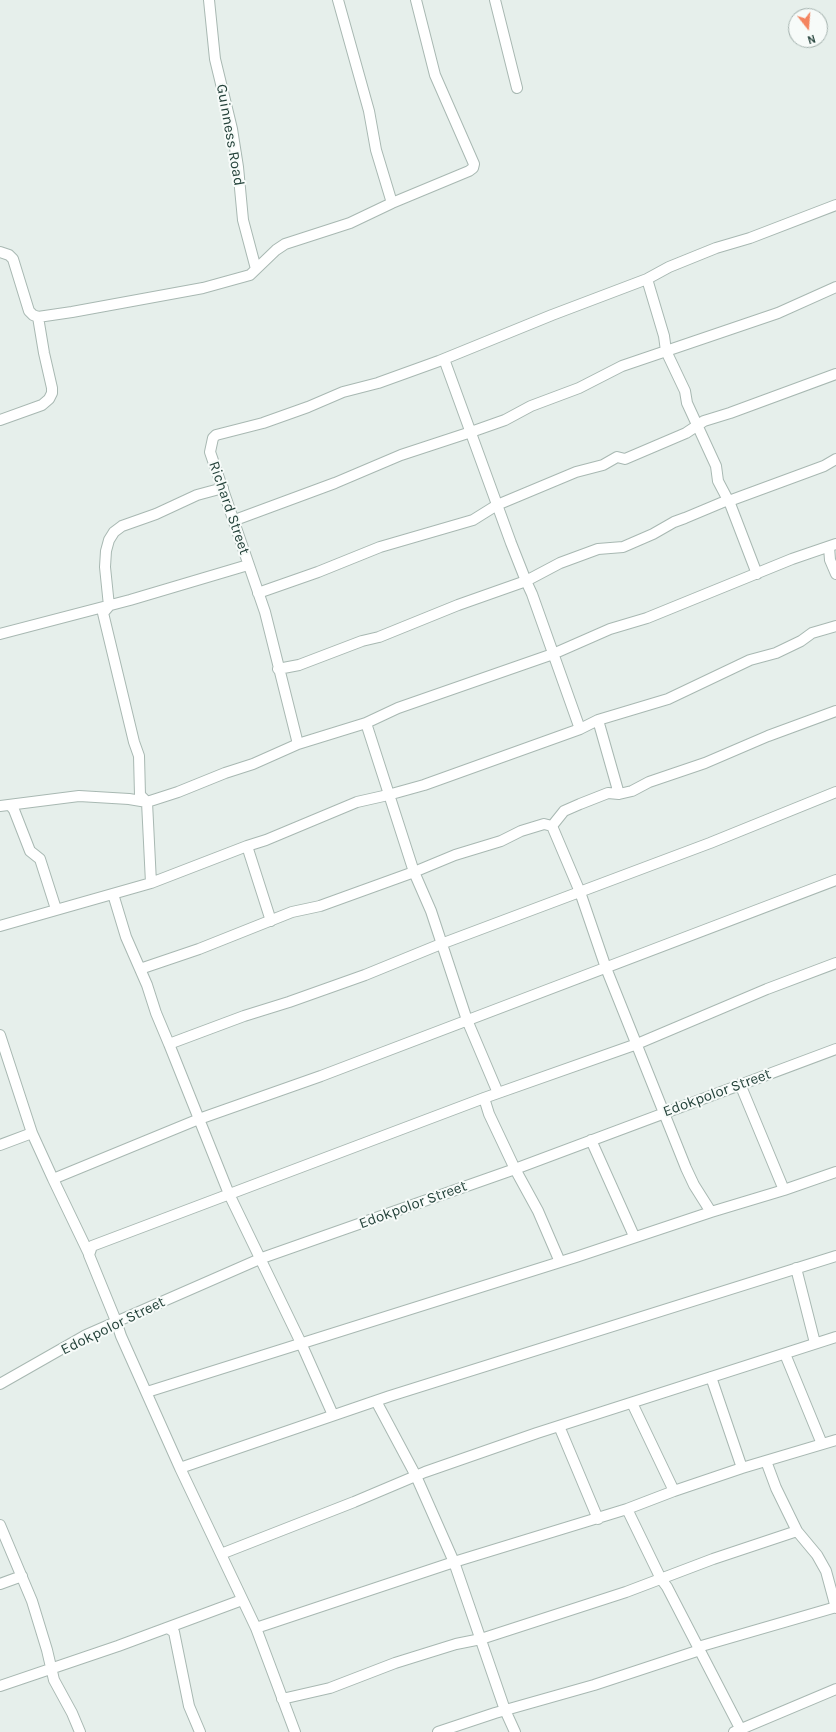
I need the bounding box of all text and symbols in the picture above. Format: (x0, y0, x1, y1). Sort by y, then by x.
north arrow (788, 8, 828, 48)
text: N (806, 32, 817, 46)
street label: Guinness Road (212, 83, 248, 187)
street label: Richard Street (205, 459, 253, 557)
street label: Edokpolor Street (661, 1065, 773, 1121)
street label: Edokpolor Street (357, 1177, 469, 1233)
street label: Edokpolor Street (58, 1293, 168, 1359)

